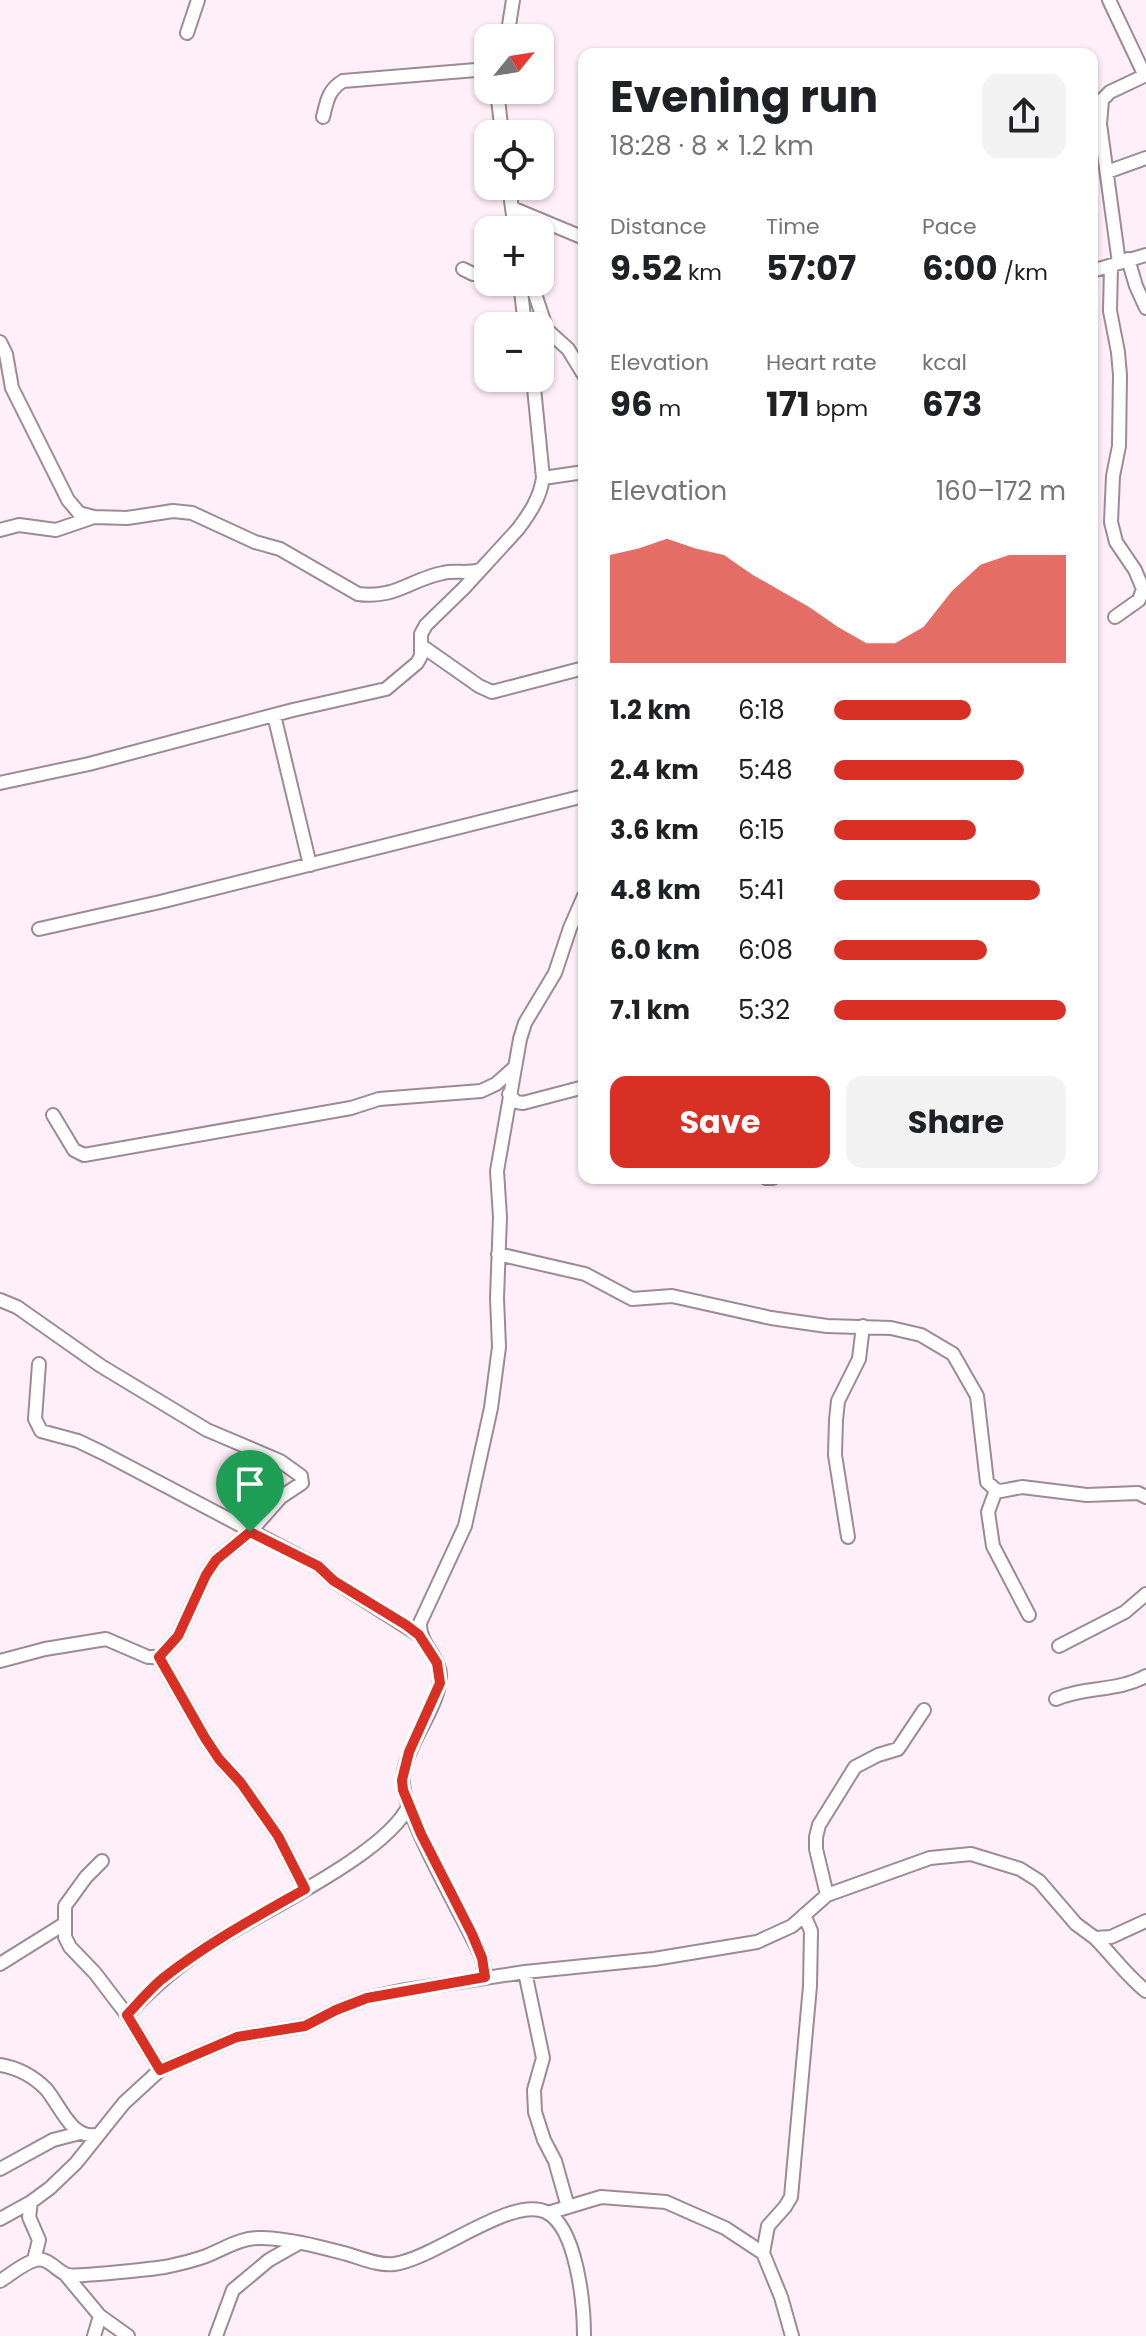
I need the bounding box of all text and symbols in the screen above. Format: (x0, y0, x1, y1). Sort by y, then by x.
north arrow (474, 24, 554, 104)
map controls (474, 24, 554, 392)
text: Evening run (610, 66, 878, 127)
button: share (982, 74, 1066, 158)
button: locate (474, 120, 554, 200)
text: 18:28 · 8 × 1.2 km (610, 128, 814, 164)
text: Distance (610, 211, 706, 242)
text: Time (766, 211, 820, 242)
text: Pace (922, 211, 977, 242)
button: + (474, 216, 554, 296)
text: 9.52 (610, 244, 682, 292)
text: 57:07 (766, 244, 856, 292)
text: 6:00 (922, 244, 998, 292)
text: km (682, 257, 722, 288)
text: /km (998, 257, 1048, 288)
button: − (474, 312, 554, 392)
text: Elevation (610, 347, 709, 378)
text: Heart rate (766, 347, 877, 378)
text: kcal (922, 347, 967, 378)
text: 96 (610, 380, 653, 428)
text: 171 (766, 380, 810, 428)
text: 673 (922, 380, 982, 428)
text: m (653, 393, 681, 424)
text: bpm (810, 393, 868, 424)
text: Elevation (610, 473, 727, 509)
text: 160–172 m (936, 473, 1066, 509)
text: 1.2 km (610, 692, 691, 728)
text: 6:18 (738, 692, 785, 728)
text: 2.4 km (610, 752, 699, 788)
text: 5:48 (738, 752, 793, 788)
text: 3.6 km (610, 812, 699, 848)
text: 6:15 (738, 812, 785, 848)
text: 4.8 km (610, 872, 701, 908)
text: 5:41 (738, 872, 785, 908)
text: 6.0 km (610, 932, 700, 968)
text: 6:08 (738, 932, 793, 968)
text: 7.1 km (610, 992, 690, 1028)
text: 5:32 (738, 992, 790, 1028)
button: Save (610, 1076, 830, 1168)
button: Share (846, 1076, 1066, 1168)
pin (216, 1450, 284, 1532)
icon: arrive (228, 1462, 272, 1506)

